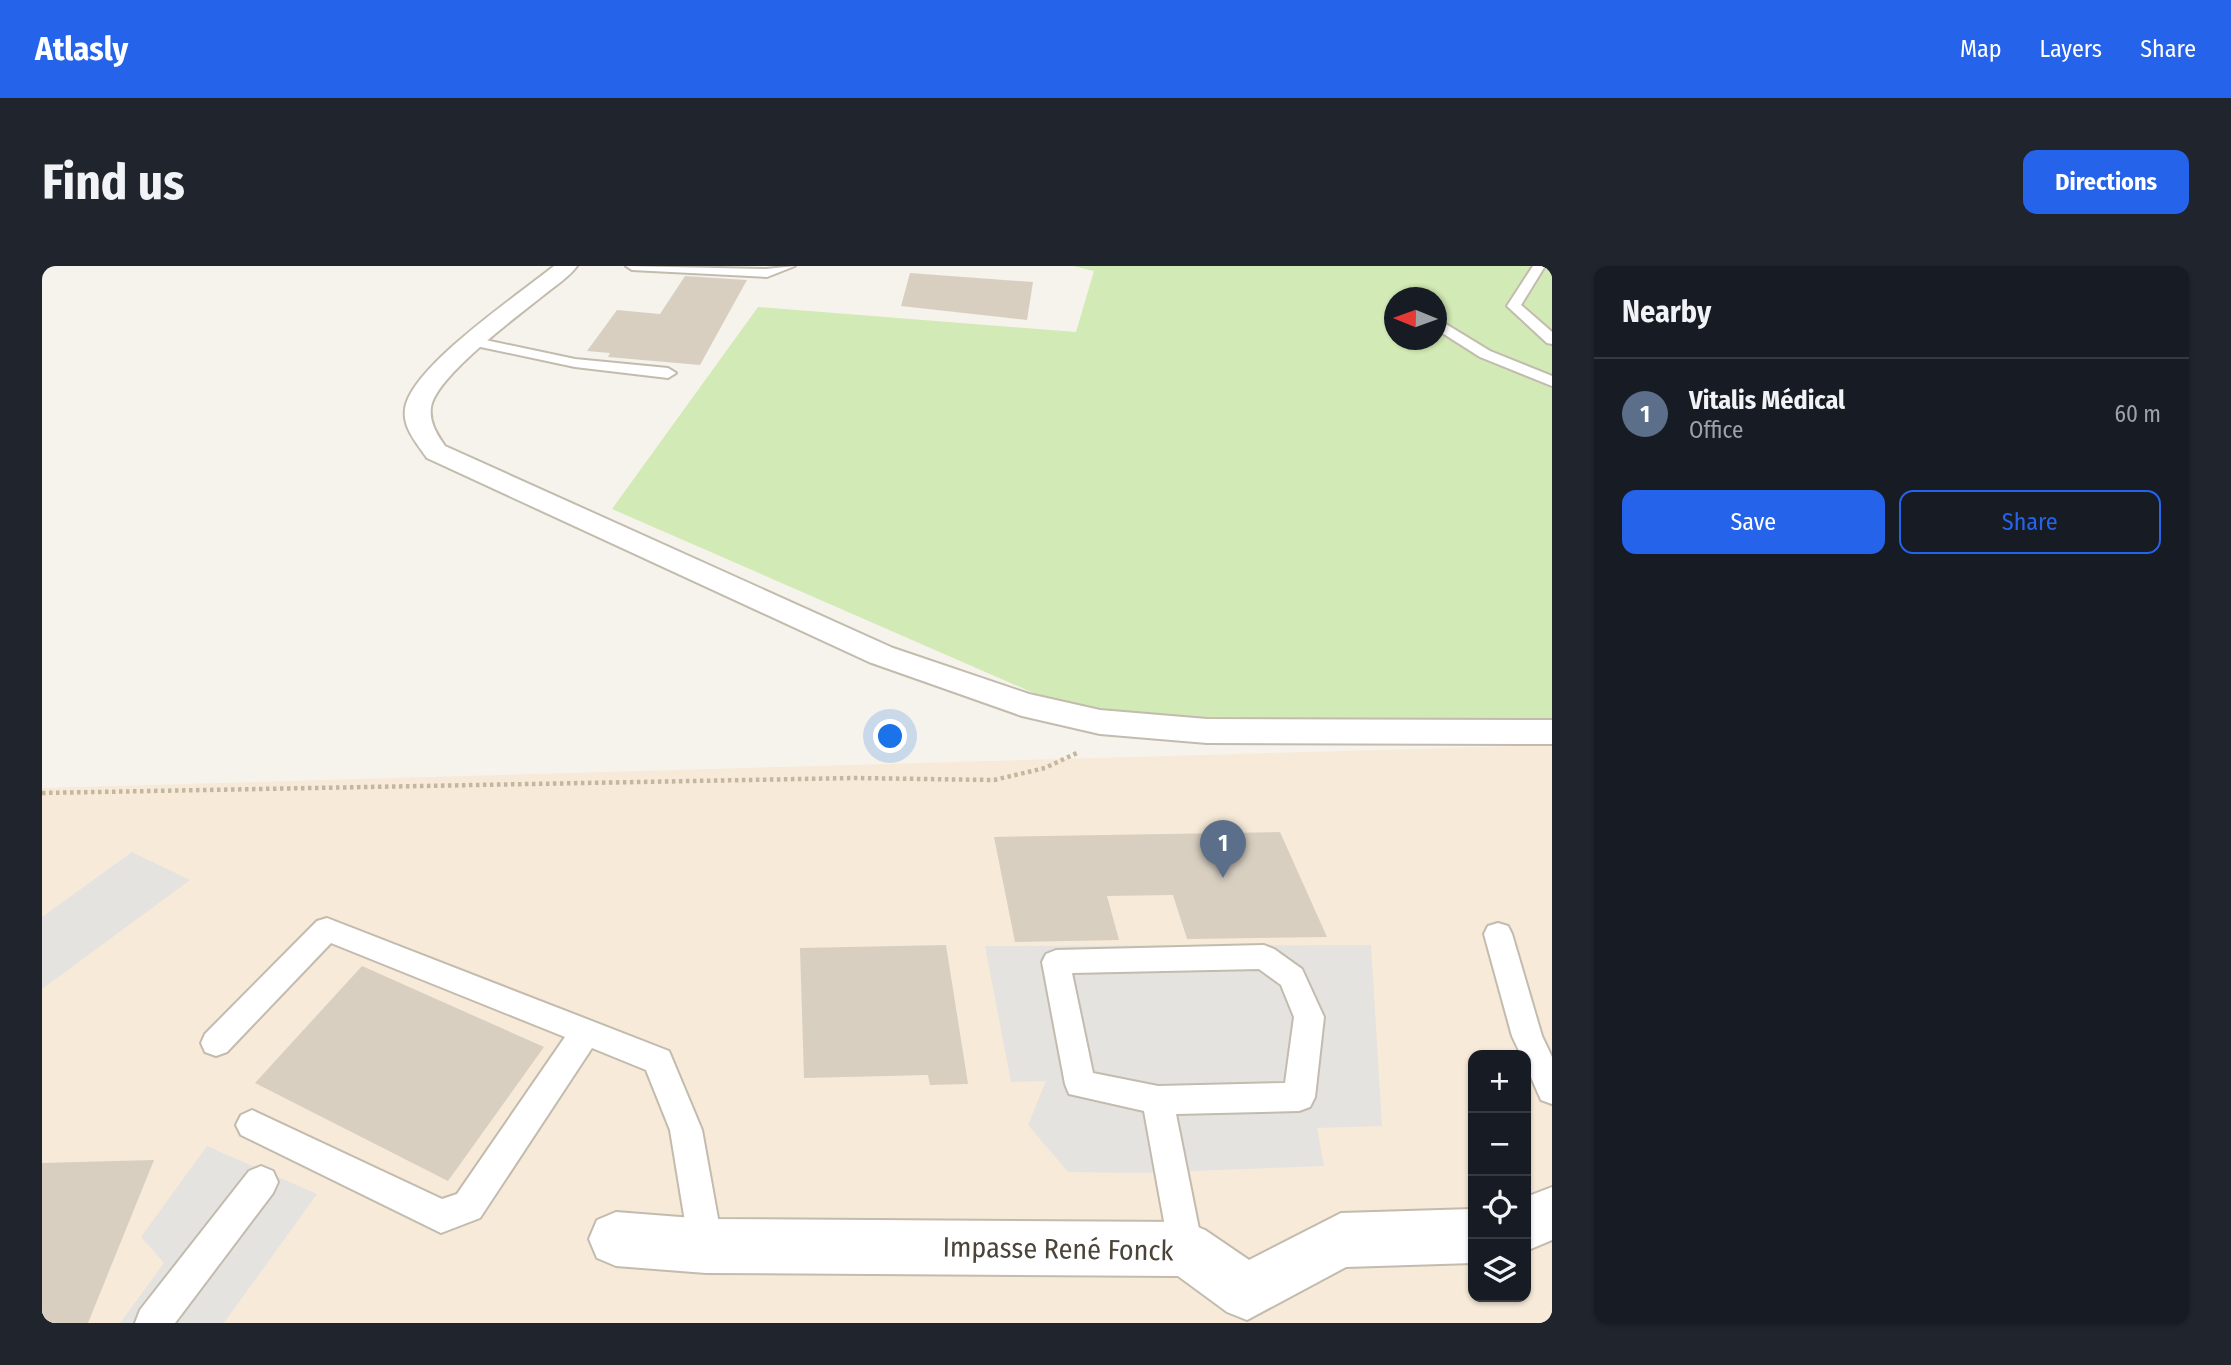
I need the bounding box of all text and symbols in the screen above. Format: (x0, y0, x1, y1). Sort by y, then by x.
text: Atlasly (35, 29, 128, 69)
text: Map (1960, 35, 2002, 63)
text: Layers (2040, 35, 2102, 63)
text: Share (2140, 35, 2196, 63)
button: Directions (2023, 150, 2189, 214)
text: Find us (42, 153, 185, 212)
north arrow (1384, 287, 1447, 350)
text: Nearby (1622, 294, 1711, 330)
text: Vitalis Médical (1689, 385, 1845, 416)
text: 1 (1640, 400, 1650, 428)
text: 60 m (2115, 400, 2161, 428)
text: Office (1689, 416, 1743, 444)
button: Save (1622, 490, 1885, 554)
button: Share (1899, 490, 2161, 554)
your location (873, 719, 907, 753)
pin: 1 (1200, 820, 1246, 878)
map controls (1468, 1050, 1531, 1302)
button: + (1468, 1050, 1531, 1113)
button: − (1468, 1113, 1531, 1176)
button: locate (1468, 1176, 1531, 1239)
street label: Impasse René Fonck (942, 1230, 1175, 1268)
button: layers (1468, 1239, 1531, 1302)

